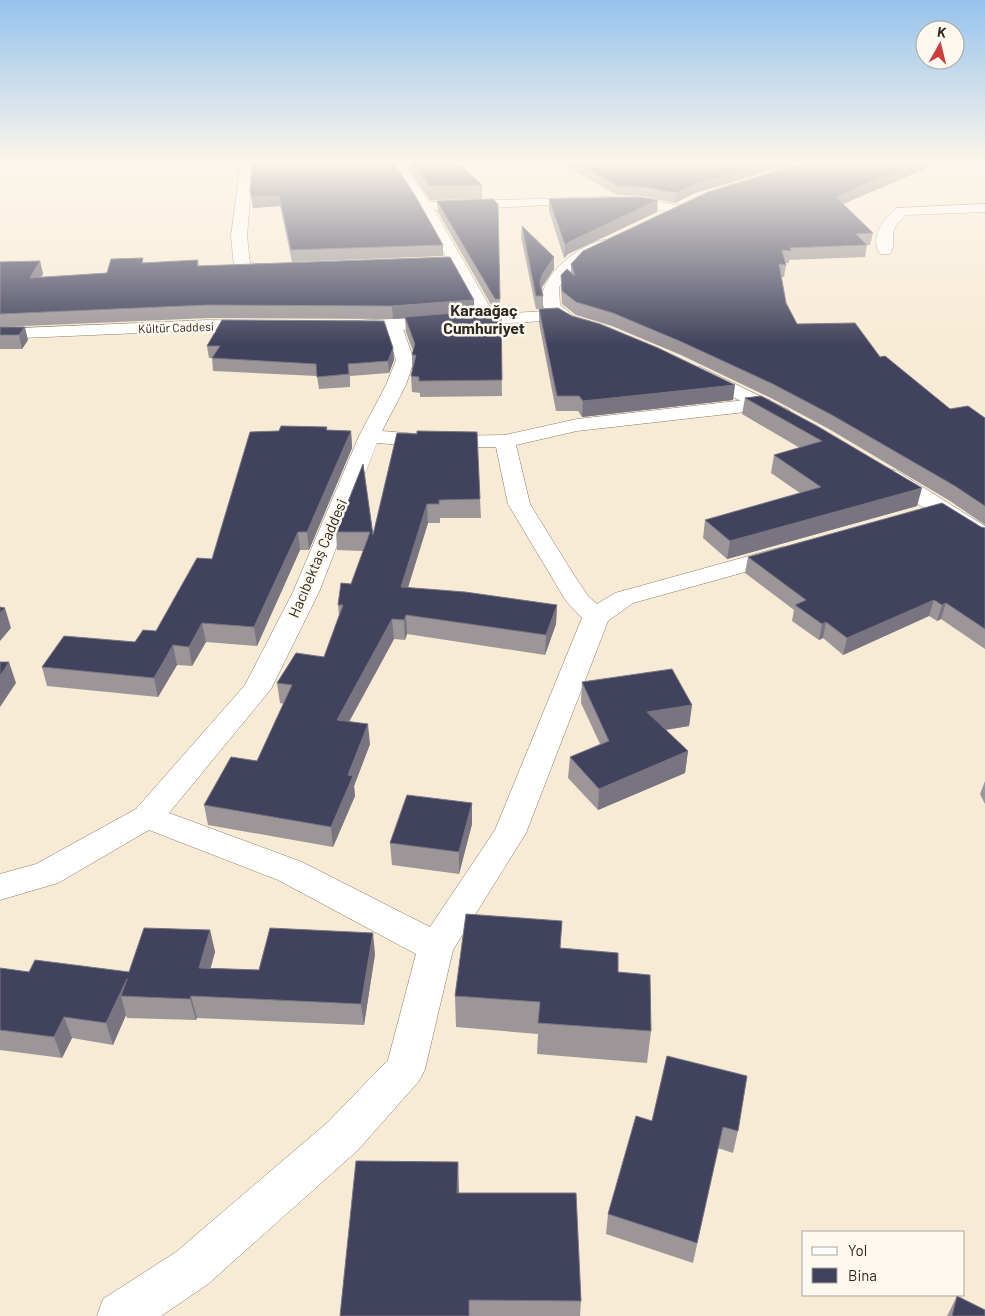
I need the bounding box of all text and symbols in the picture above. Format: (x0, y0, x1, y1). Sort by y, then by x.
north arrow (915, 20, 965, 70)
text: K (936, 23, 948, 41)
district label: Karaağaç Cumhuriyet (443, 300, 525, 337)
street label: Kültür Caddesi (138, 319, 214, 335)
street label: Hacıbektaş Caddesi (284, 496, 350, 620)
legend (802, 1231, 965, 1296)
text: Yol (848, 1241, 867, 1259)
text: Bina (848, 1266, 877, 1284)

